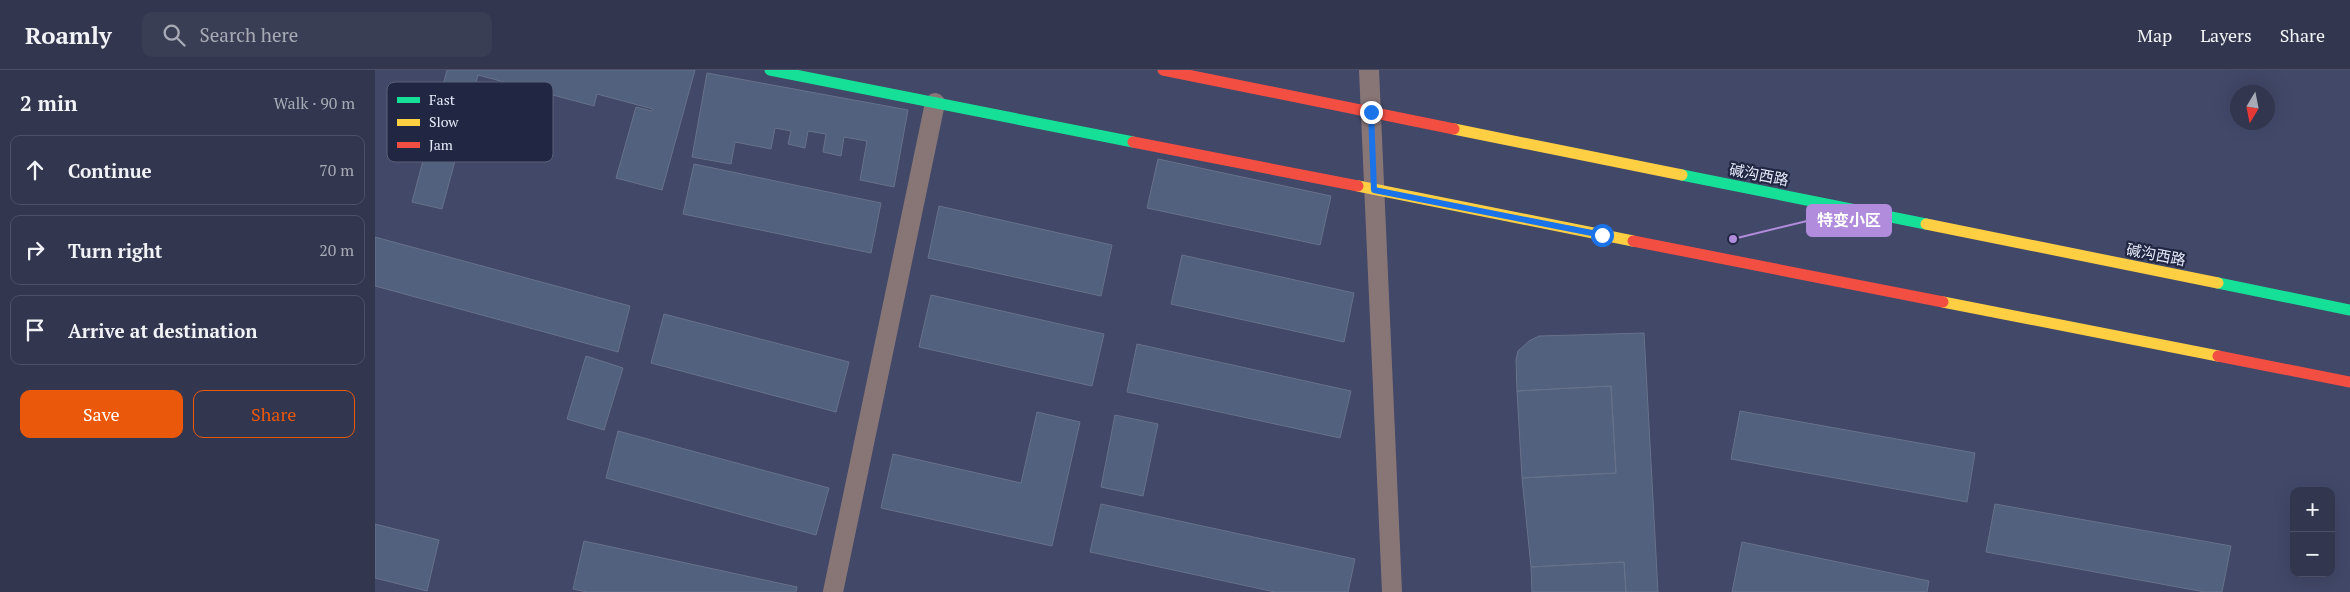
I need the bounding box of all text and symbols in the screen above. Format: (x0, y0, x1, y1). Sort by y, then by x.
search box (142, 12, 492, 57)
text: Roamly (25, 19, 112, 51)
icon: search (160, 21, 188, 49)
text: Search here (200, 22, 298, 47)
text: Map (2137, 23, 2172, 47)
text: Layers (2200, 23, 2252, 47)
text: Share (2280, 23, 2325, 47)
legend (387, 82, 553, 162)
north arrow (2230, 85, 2275, 130)
text: 2 min (20, 89, 77, 117)
text: Fast (429, 90, 456, 109)
text: Walk · 90 m (274, 92, 355, 114)
route end (1360, 101, 1383, 124)
text: Slow (429, 112, 459, 131)
text: Jam (429, 135, 453, 154)
icon: ahead (21, 156, 49, 184)
text: Continue (68, 158, 152, 183)
street label: 碱沟西路 (1728, 158, 1791, 190)
text: 70 m (319, 159, 354, 181)
callout: 特变小区 (1807, 205, 1891, 236)
text: 特变小区 (1817, 209, 1881, 231)
route start (1591, 224, 1614, 247)
icon: right (21, 236, 49, 264)
text: Turn right (68, 238, 162, 263)
street label: 碱沟西路 (2125, 238, 2188, 270)
text: 20 m (319, 239, 354, 261)
icon: arrive (21, 316, 49, 344)
text: Arrive at destination (68, 318, 257, 343)
button: Save (20, 390, 183, 438)
button: Share (193, 390, 355, 438)
map controls (2290, 487, 2335, 577)
button: + (2290, 487, 2335, 532)
button: − (2290, 532, 2335, 577)

